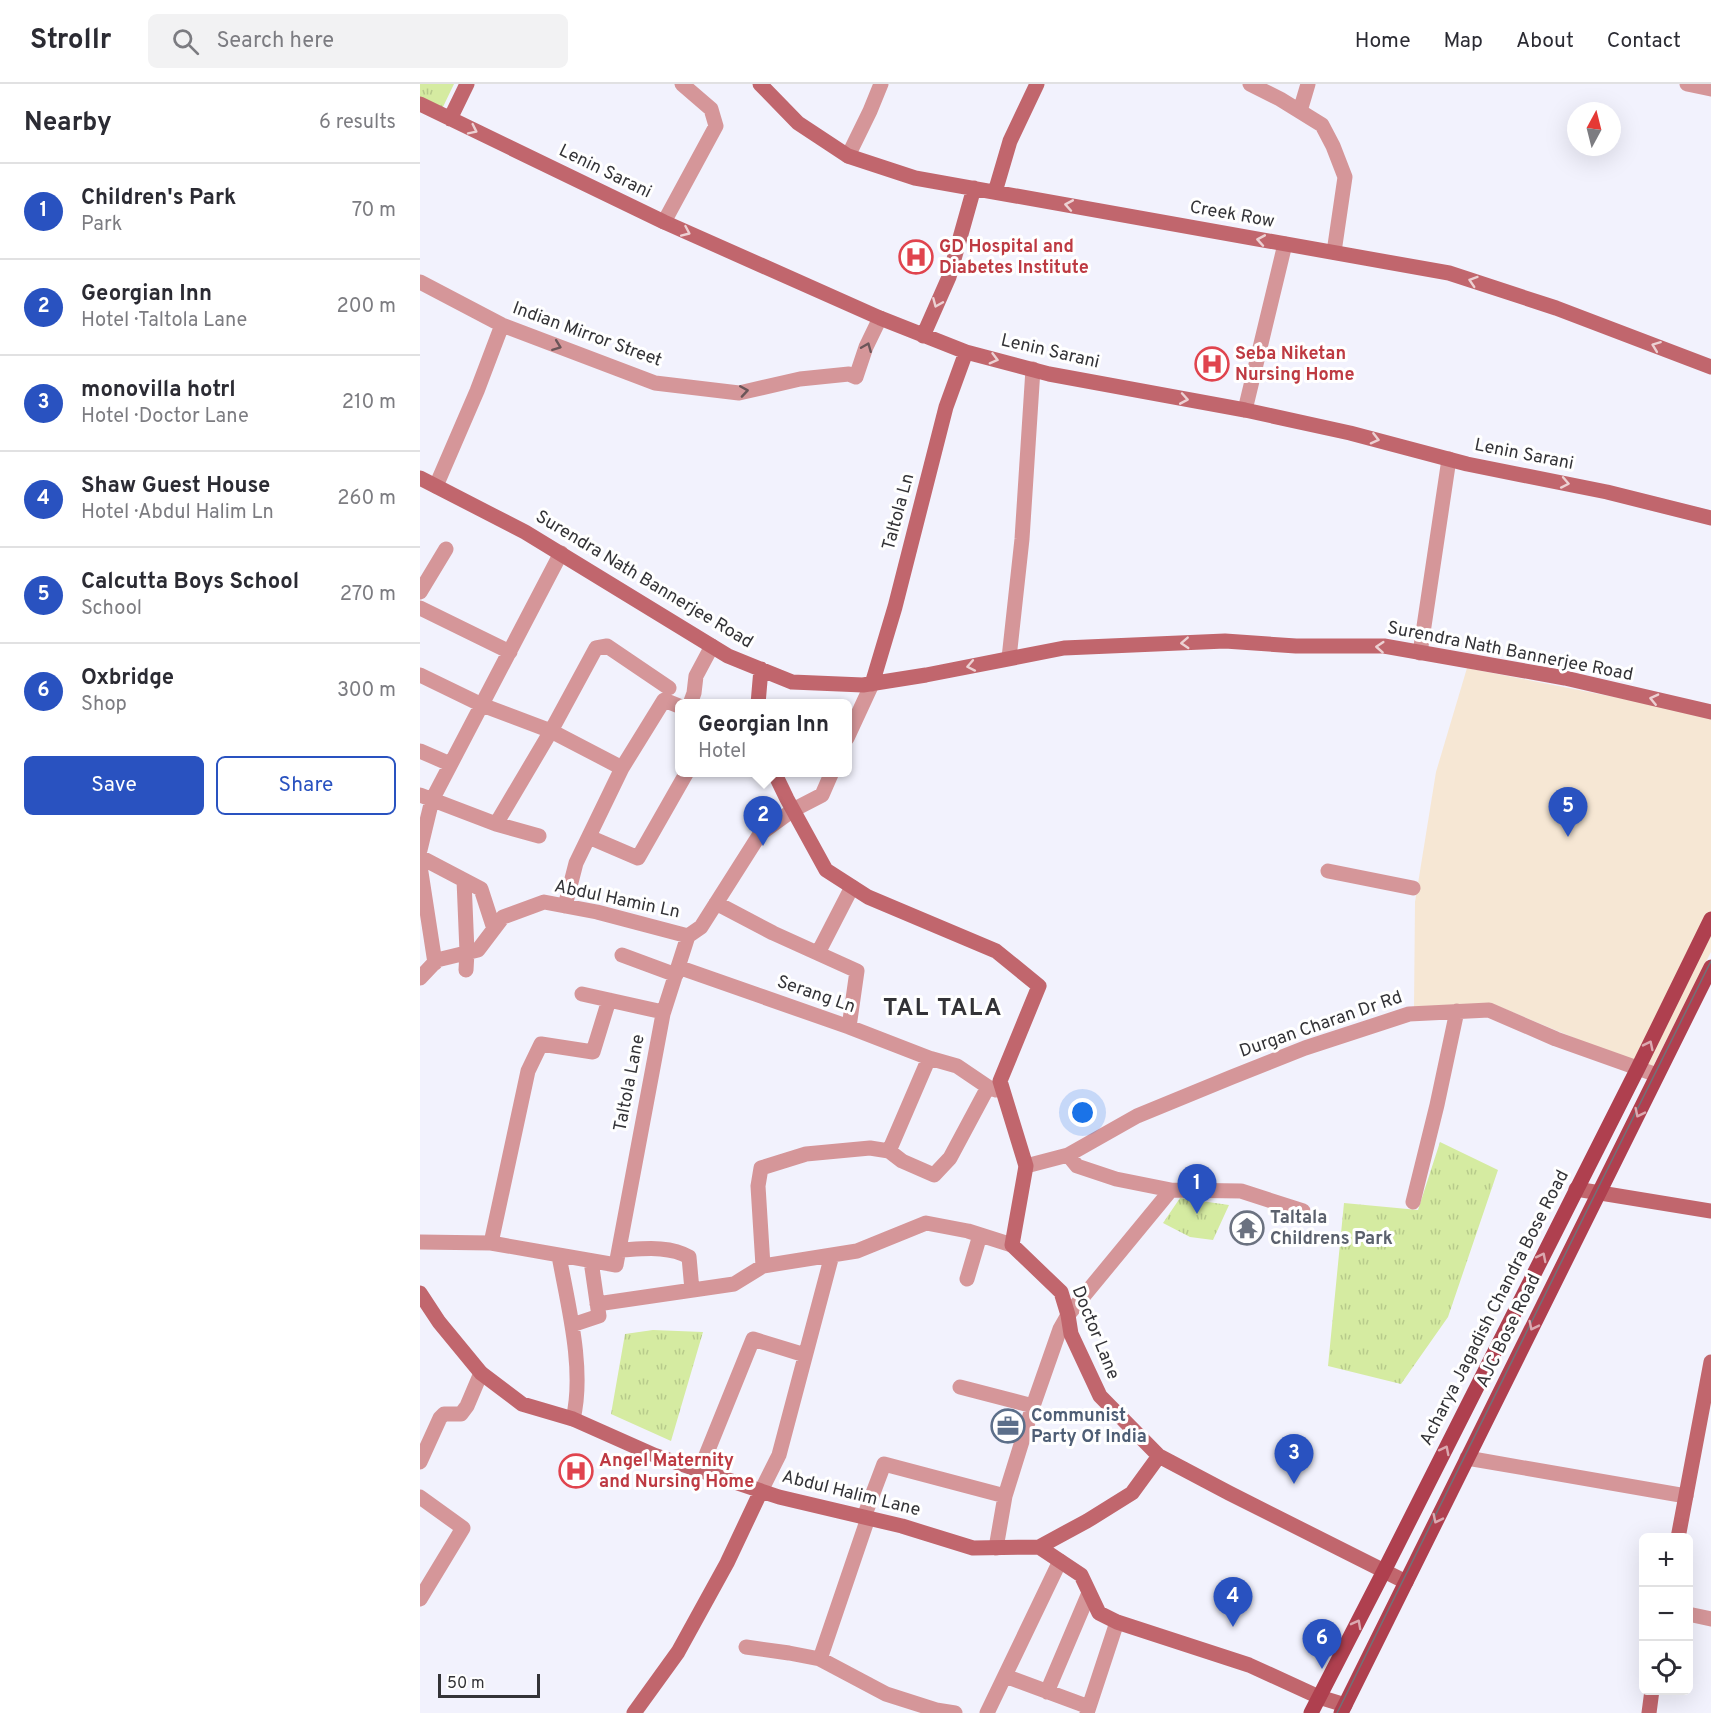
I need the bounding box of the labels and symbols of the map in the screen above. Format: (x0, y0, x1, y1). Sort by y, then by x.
north arrow (1567, 102, 1621, 156)
one-way arrow (466, 122, 477, 134)
street label: Lenin Sarani (555, 140, 655, 204)
street label: Creek Row (1188, 196, 1276, 234)
one-way arrow (1064, 199, 1074, 212)
one-way arrow (680, 225, 691, 237)
one-way arrow (1256, 234, 1266, 246)
place label: GD Hospital and Diabetes Institute (939, 236, 1089, 280)
hospital icon: GD Hospital and Diabetes Institute (898, 239, 934, 275)
one-way arrow (1468, 275, 1479, 288)
street label: Indian Mirror Street (509, 297, 665, 373)
one-way arrow (932, 297, 944, 308)
street label: Lenin Sarani (998, 329, 1102, 375)
one-way arrow (551, 339, 562, 351)
one-way arrow (1652, 341, 1662, 354)
one-way arrow (860, 342, 872, 353)
place label: Seba Niketan Nursing Home (1235, 343, 1354, 387)
hospital icon: Seba Niketan Nursing Home (1194, 346, 1230, 382)
one-way arrow (988, 352, 998, 364)
one-way arrow (740, 386, 749, 398)
one-way arrow (1180, 392, 1189, 404)
one-way arrow (1370, 431, 1380, 444)
street label: Lenin Sarani (1472, 434, 1576, 476)
street label: Taltola Ln (878, 471, 920, 553)
one-way arrow (1560, 476, 1570, 489)
street label: Surendra Nath Bannerjee Road (531, 506, 757, 654)
street label: Surendra Nath Bannerjee Road (1385, 617, 1635, 687)
one-way arrow (1181, 636, 1190, 649)
one-way arrow (1376, 640, 1385, 653)
one-way arrow (966, 659, 976, 672)
one-way arrow (1649, 694, 1659, 707)
pin: 5 (1548, 788, 1588, 837)
pin: 2 (744, 796, 782, 846)
street label: Abdul Hamin Ln (552, 875, 682, 925)
street label: Serang Ln (774, 971, 858, 1019)
street label: Durgan Charan Dr Rd (1236, 986, 1406, 1064)
district label: TAL TALA (883, 994, 1003, 1024)
street label: Taltola Lane (609, 1032, 651, 1134)
one-way arrow (1642, 1041, 1653, 1052)
your location (1068, 1098, 1097, 1127)
one-way arrow (1634, 1107, 1646, 1118)
pin: 1 (1178, 1164, 1216, 1214)
street label: Acharya Jagadish Chandra Bose Road (1415, 1166, 1575, 1450)
place label: Taltala Childrens Park (1270, 1207, 1393, 1251)
temple icon: Taltala Childrens Park (1229, 1210, 1265, 1246)
one-way arrow (1535, 1252, 1546, 1263)
street label: AJC Bose Road (1472, 1270, 1546, 1392)
street label: Doctor Lane (1066, 1283, 1124, 1383)
one-way arrow (1529, 1319, 1541, 1330)
place label: Communist Party Of India (1031, 1405, 1147, 1449)
office icon: Communist Party Of India (990, 1408, 1026, 1444)
pin: 3 (1274, 1434, 1314, 1484)
one-way arrow (1438, 1445, 1449, 1456)
place label: Angel Maternity and Nursing Home (599, 1450, 754, 1494)
hospital icon: Angel Maternity and Nursing Home (558, 1453, 594, 1489)
street label: Abdul Halim Lane (779, 1466, 923, 1522)
one-way arrow (1433, 1513, 1444, 1523)
pin: 4 (1214, 1578, 1252, 1627)
one-way arrow (1350, 1619, 1361, 1630)
pin: 6 (1302, 1620, 1342, 1669)
scale bar (438, 1671, 540, 1698)

